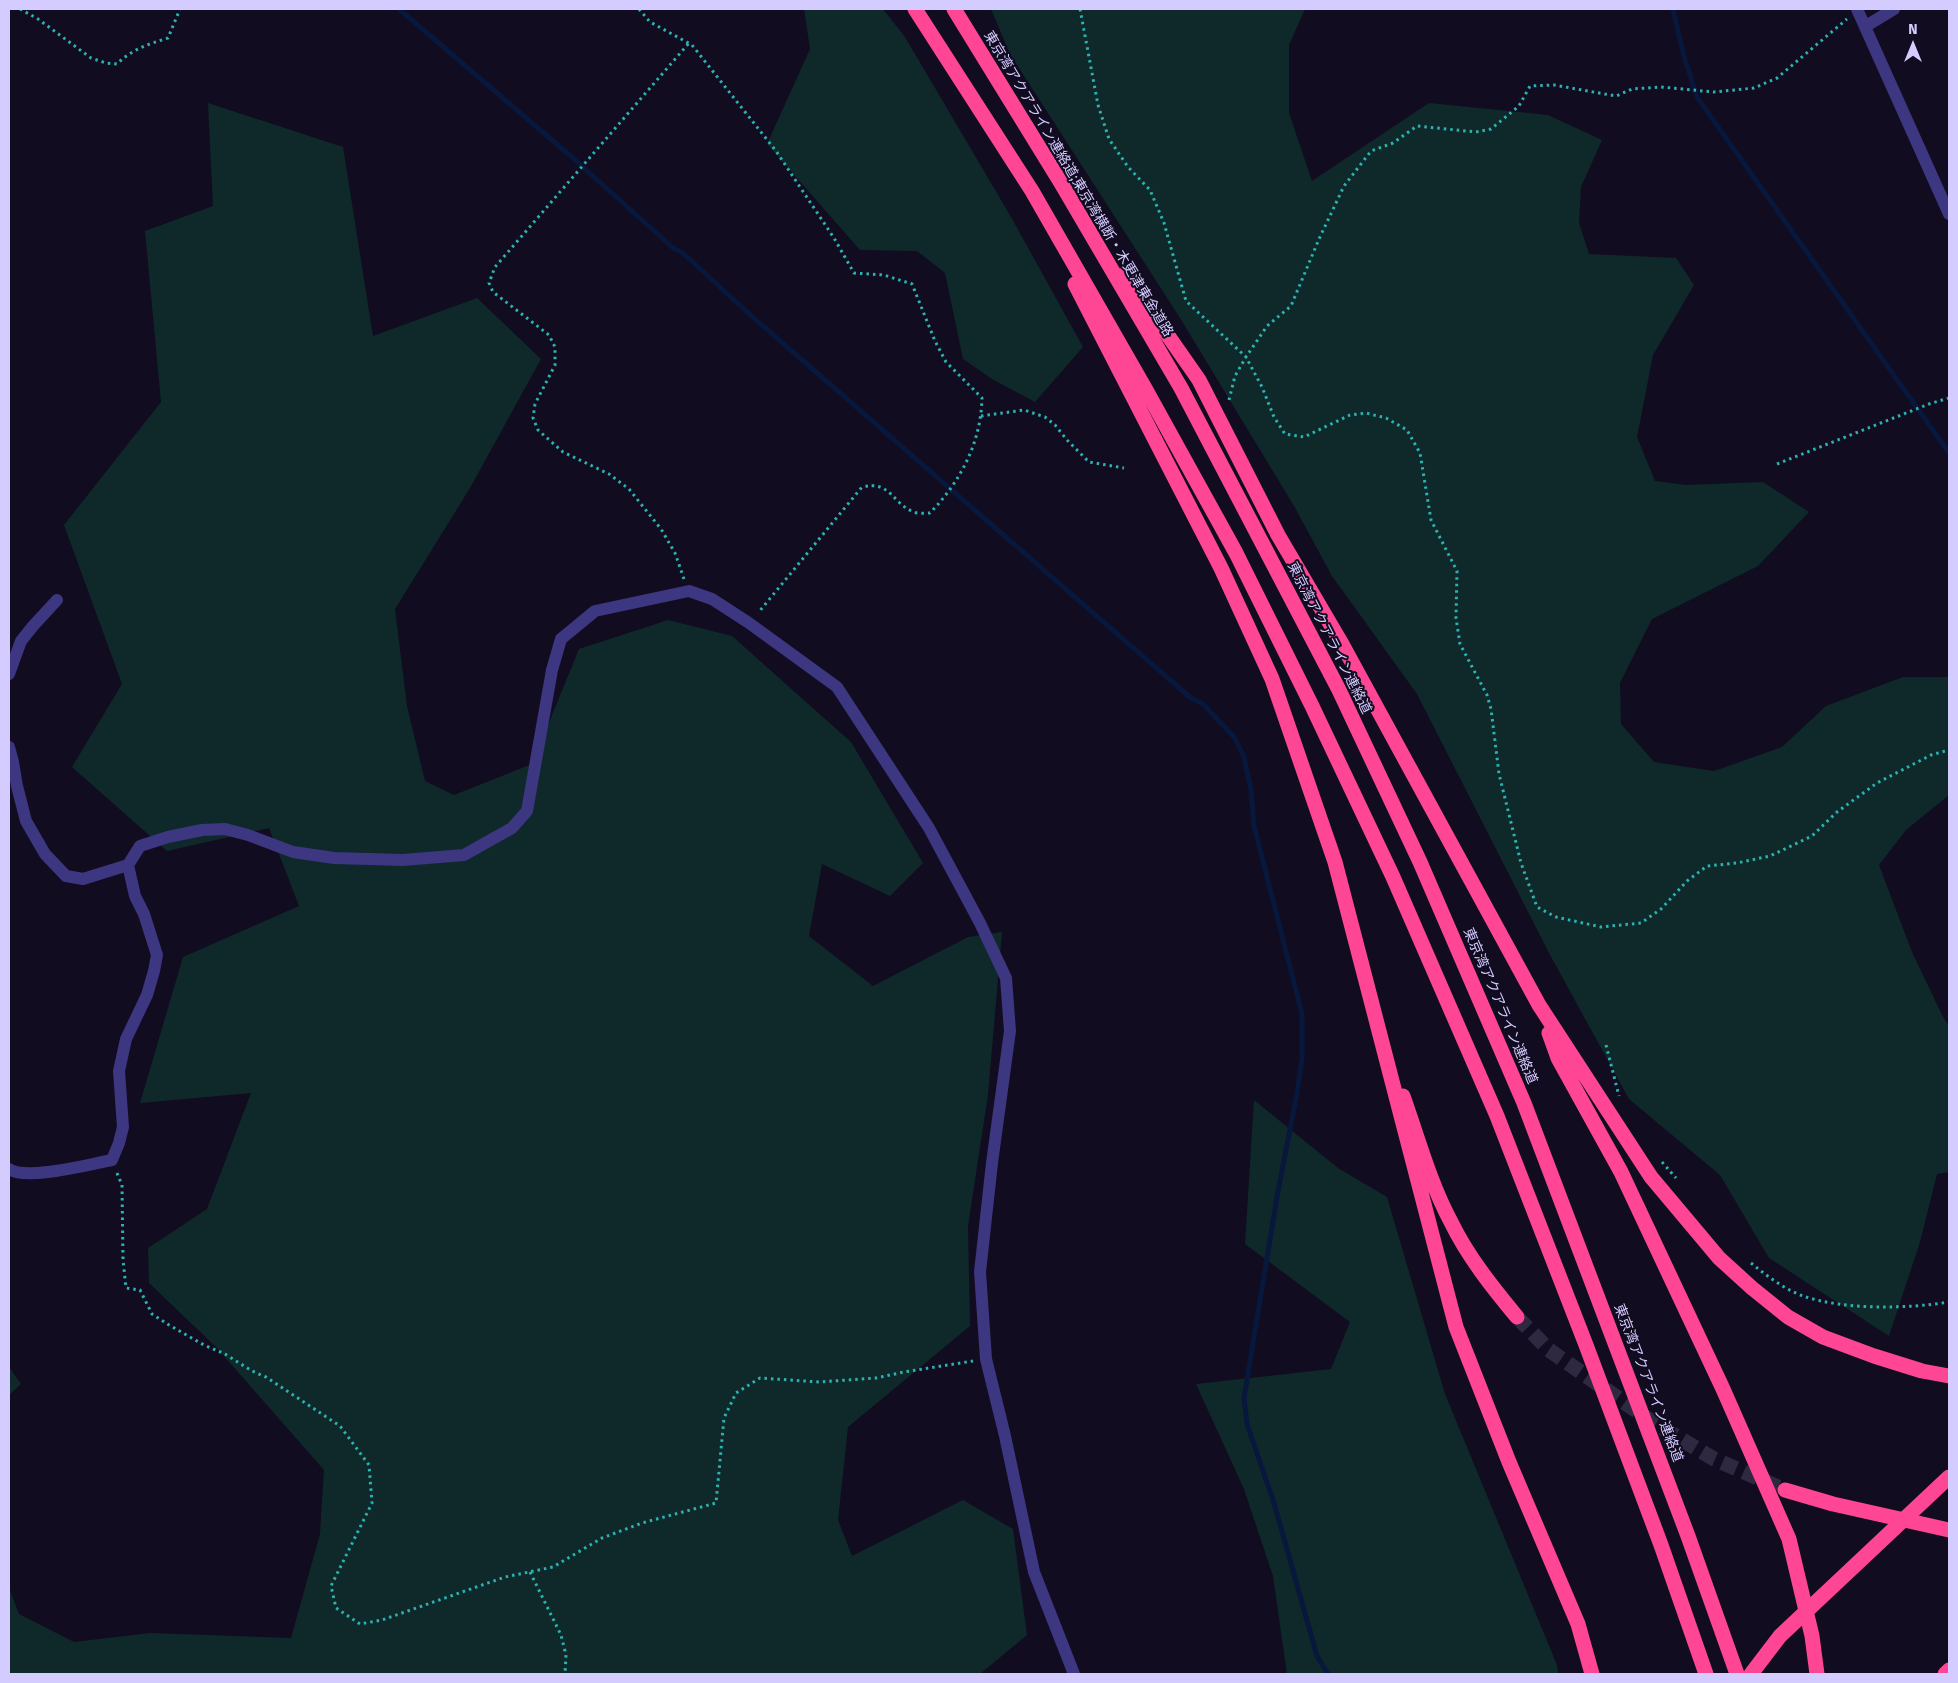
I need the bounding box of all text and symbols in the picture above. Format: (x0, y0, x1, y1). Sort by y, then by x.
north arrow (1888, 20, 1938, 70)
text: N (1908, 21, 1918, 38)
street label: 東京湾アクアライン連絡道;東京湾横断・木更津東金道路 (980, 28, 1176, 340)
street label: 東京湾アクアライン連絡道 (1283, 559, 1375, 717)
street label: 東京湾アクアライン連絡道 (1459, 925, 1541, 1087)
street label: 東京湾アクアライン連絡道 (1610, 1302, 1686, 1464)

